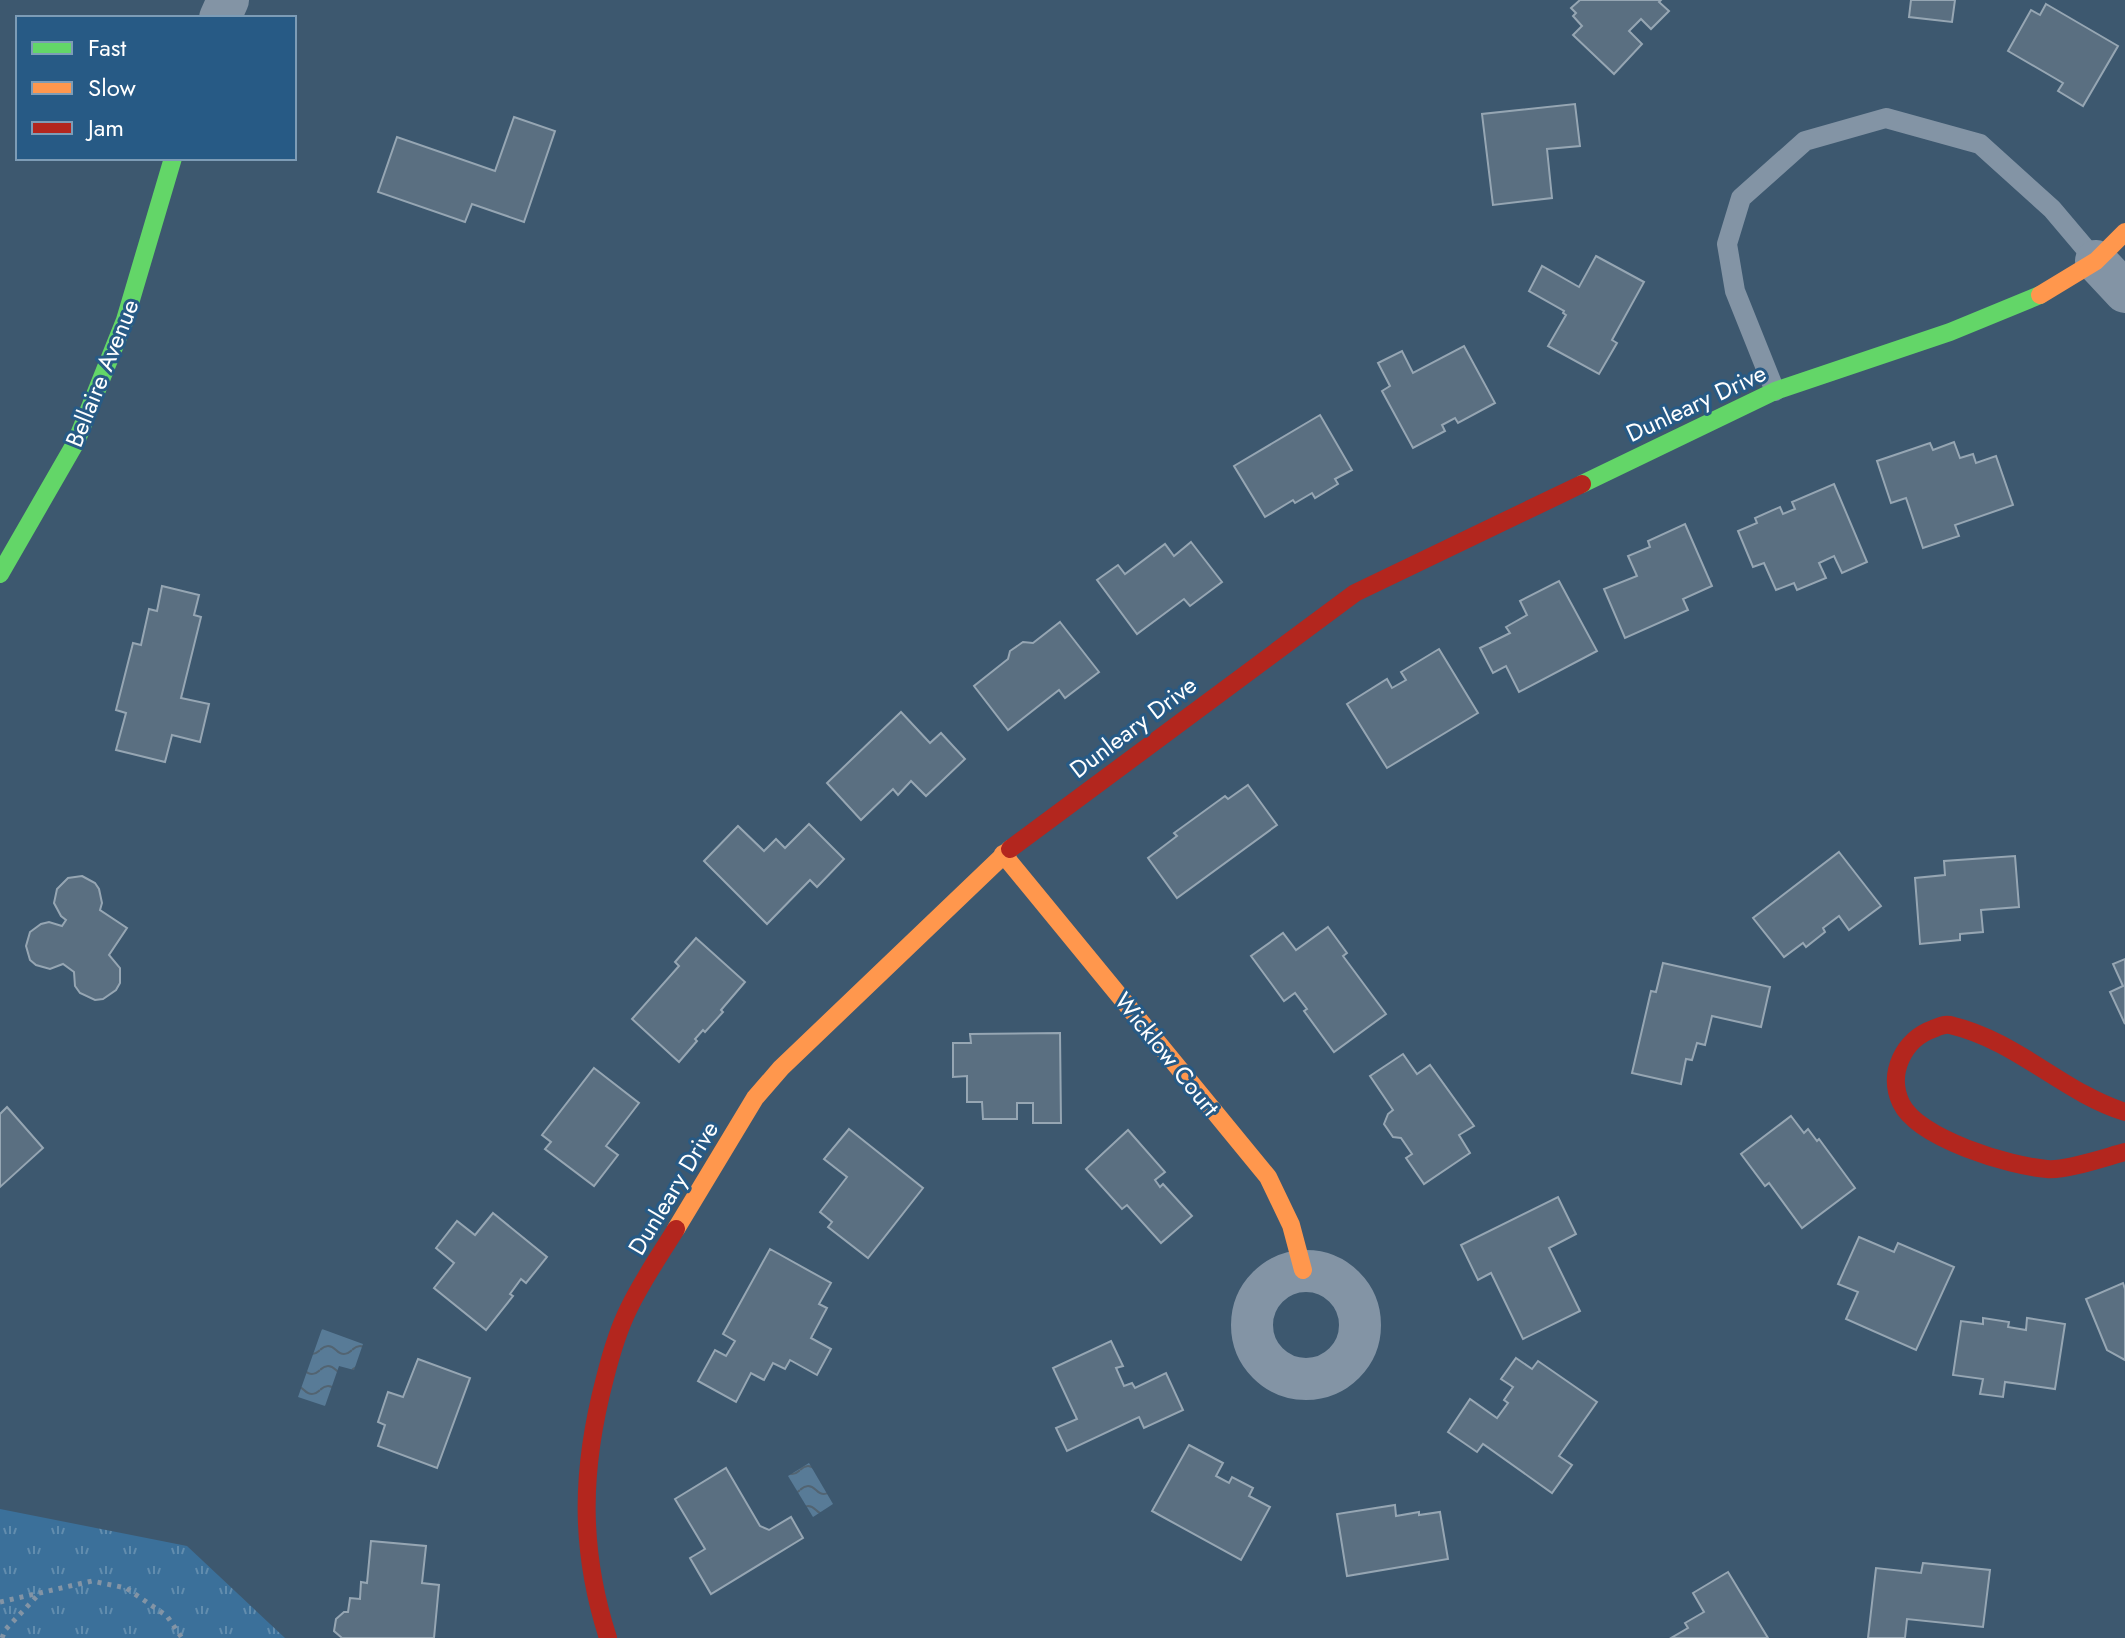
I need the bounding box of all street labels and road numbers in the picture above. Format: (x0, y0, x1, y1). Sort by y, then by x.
street label: Bellaire Avenue (56, 294, 148, 452)
street label: Dunleary Drive (1620, 355, 1772, 451)
street label: Dunleary Drive (1062, 668, 1204, 786)
street label: Wicklow Court (1106, 985, 1228, 1123)
street label: Dunleary Drive (619, 1114, 727, 1262)

